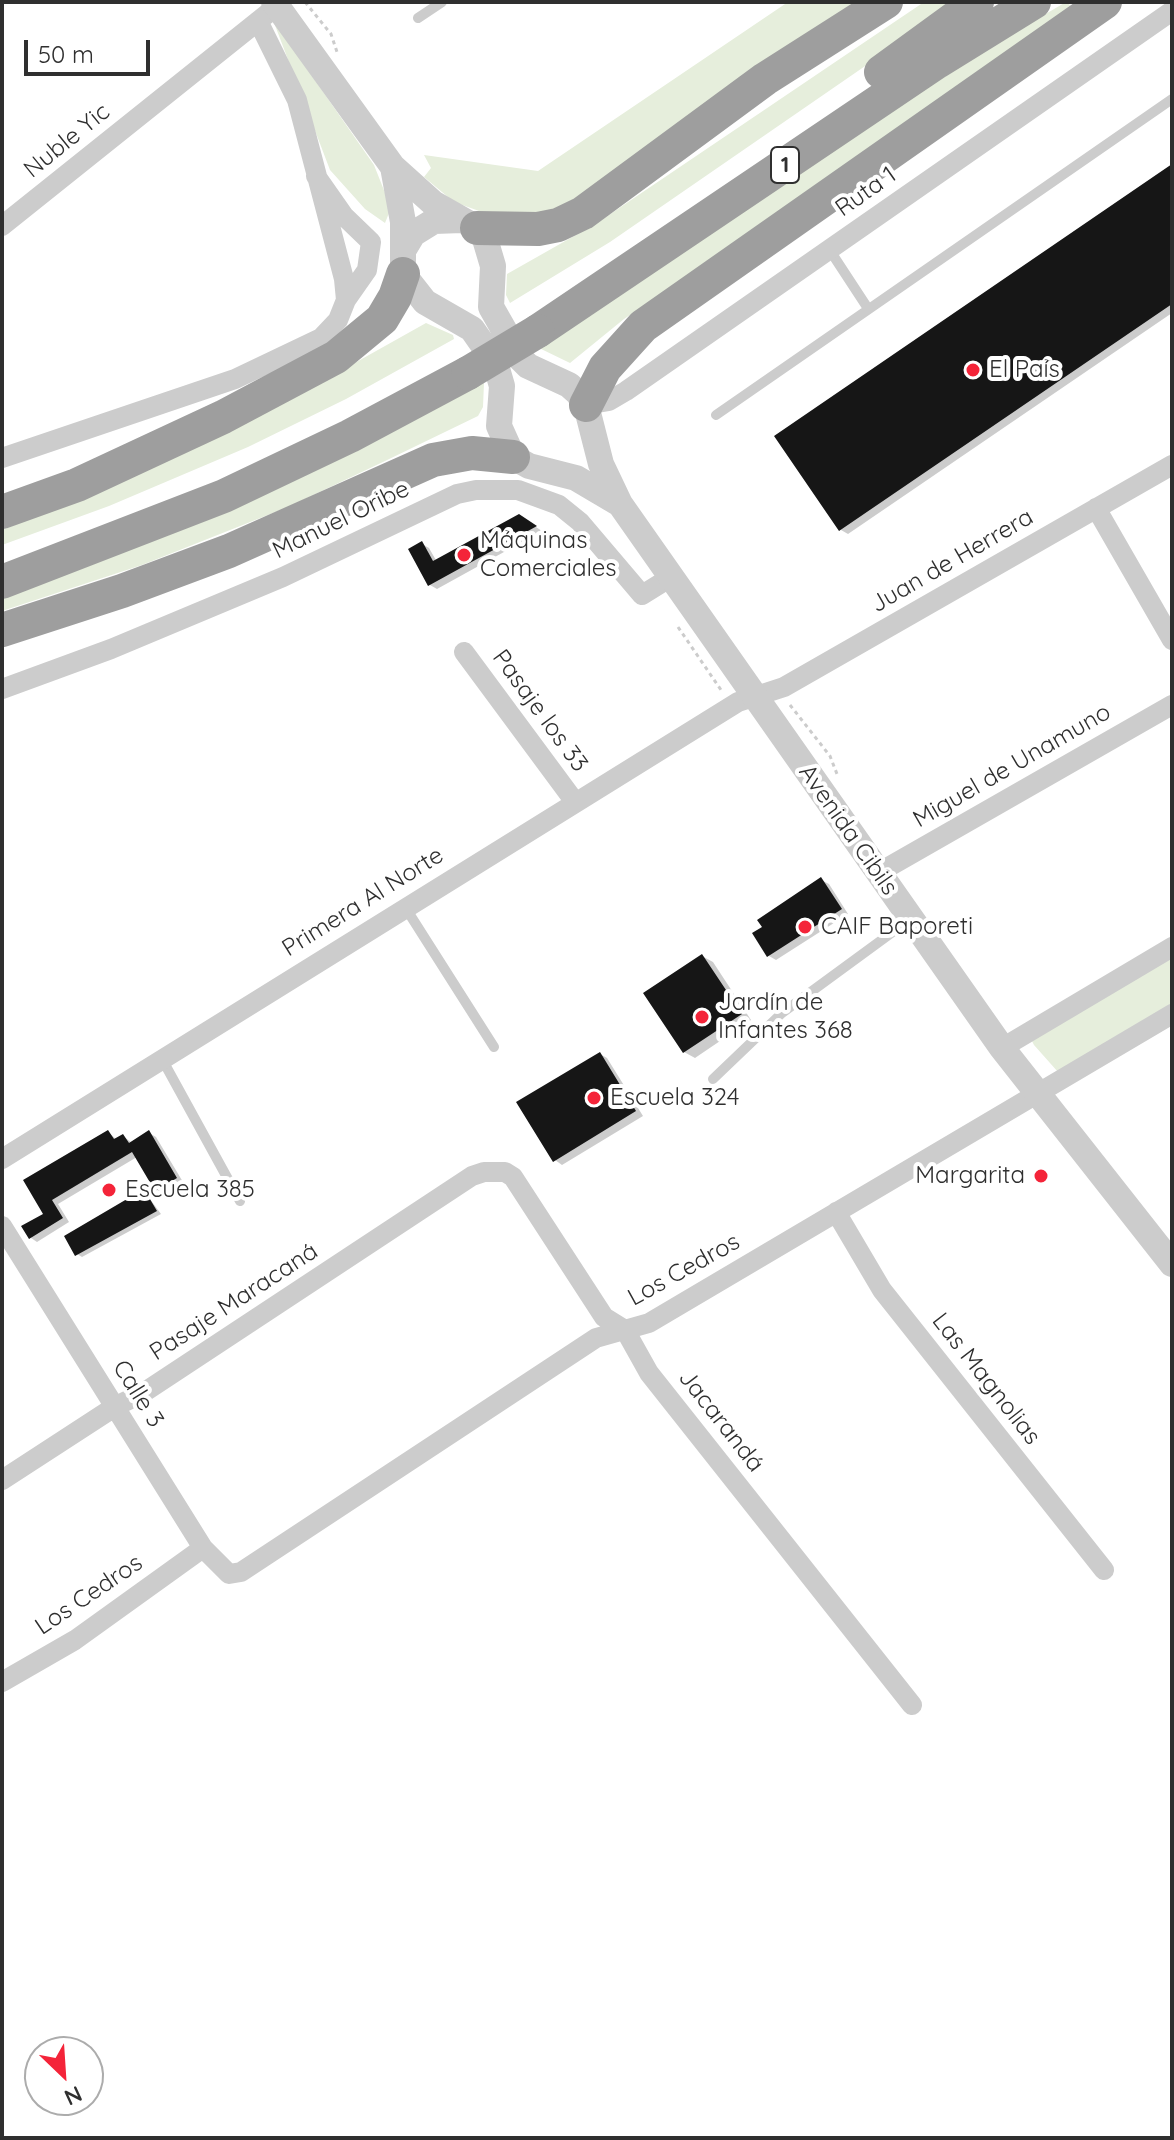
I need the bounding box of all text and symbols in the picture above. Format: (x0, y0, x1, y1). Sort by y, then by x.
scale bar (28, 24, 154, 74)
text: 50 m (38, 39, 94, 69)
street label: Nuble Yic (18, 98, 116, 184)
road number: 1 (771, 147, 799, 183)
street label: Ruta 1 (830, 161, 902, 223)
place label: El País (989, 356, 1060, 384)
marker: El País (964, 361, 982, 379)
street label: Manuel Oribe (268, 475, 414, 565)
street label: Juan de Herrera (866, 503, 1038, 619)
place label: Máquinas Comerciales (480, 527, 617, 583)
marker: Máquinas Comerciales (455, 546, 473, 564)
street label: Pasaje los 33 (486, 644, 594, 778)
street label: Miguel de Unamuno (908, 698, 1116, 834)
street label: Avenida Cibils (792, 759, 904, 901)
street label: Primera Al Norte (277, 841, 449, 963)
place label: CAIF Baporeti (821, 913, 973, 941)
marker: CAIF Baporeti (796, 918, 814, 936)
place label: Jardín de Infantes 368 (718, 989, 853, 1045)
marker: Jardín de Infantes 368 (693, 1008, 711, 1026)
place label: Escuela 324 (610, 1084, 739, 1112)
marker: Escuela 324 (585, 1089, 603, 1107)
place label: Margarita (915, 1162, 1025, 1190)
marker: Margarita (1032, 1167, 1050, 1185)
place label: Escuela 385 (125, 1176, 255, 1204)
marker: Escuela 385 (100, 1181, 118, 1199)
street label: Los Cedros (623, 1228, 745, 1312)
street label: Pasaje Maracaná (145, 1237, 323, 1367)
street label: Las Magnolias (926, 1307, 1046, 1451)
street label: Calle 3 (106, 1355, 170, 1433)
street label: Jacarandá (672, 1364, 770, 1478)
street label: Los Cedros (30, 1549, 148, 1641)
north arrow (24, 2036, 104, 2116)
text: N (60, 2080, 87, 2112)

